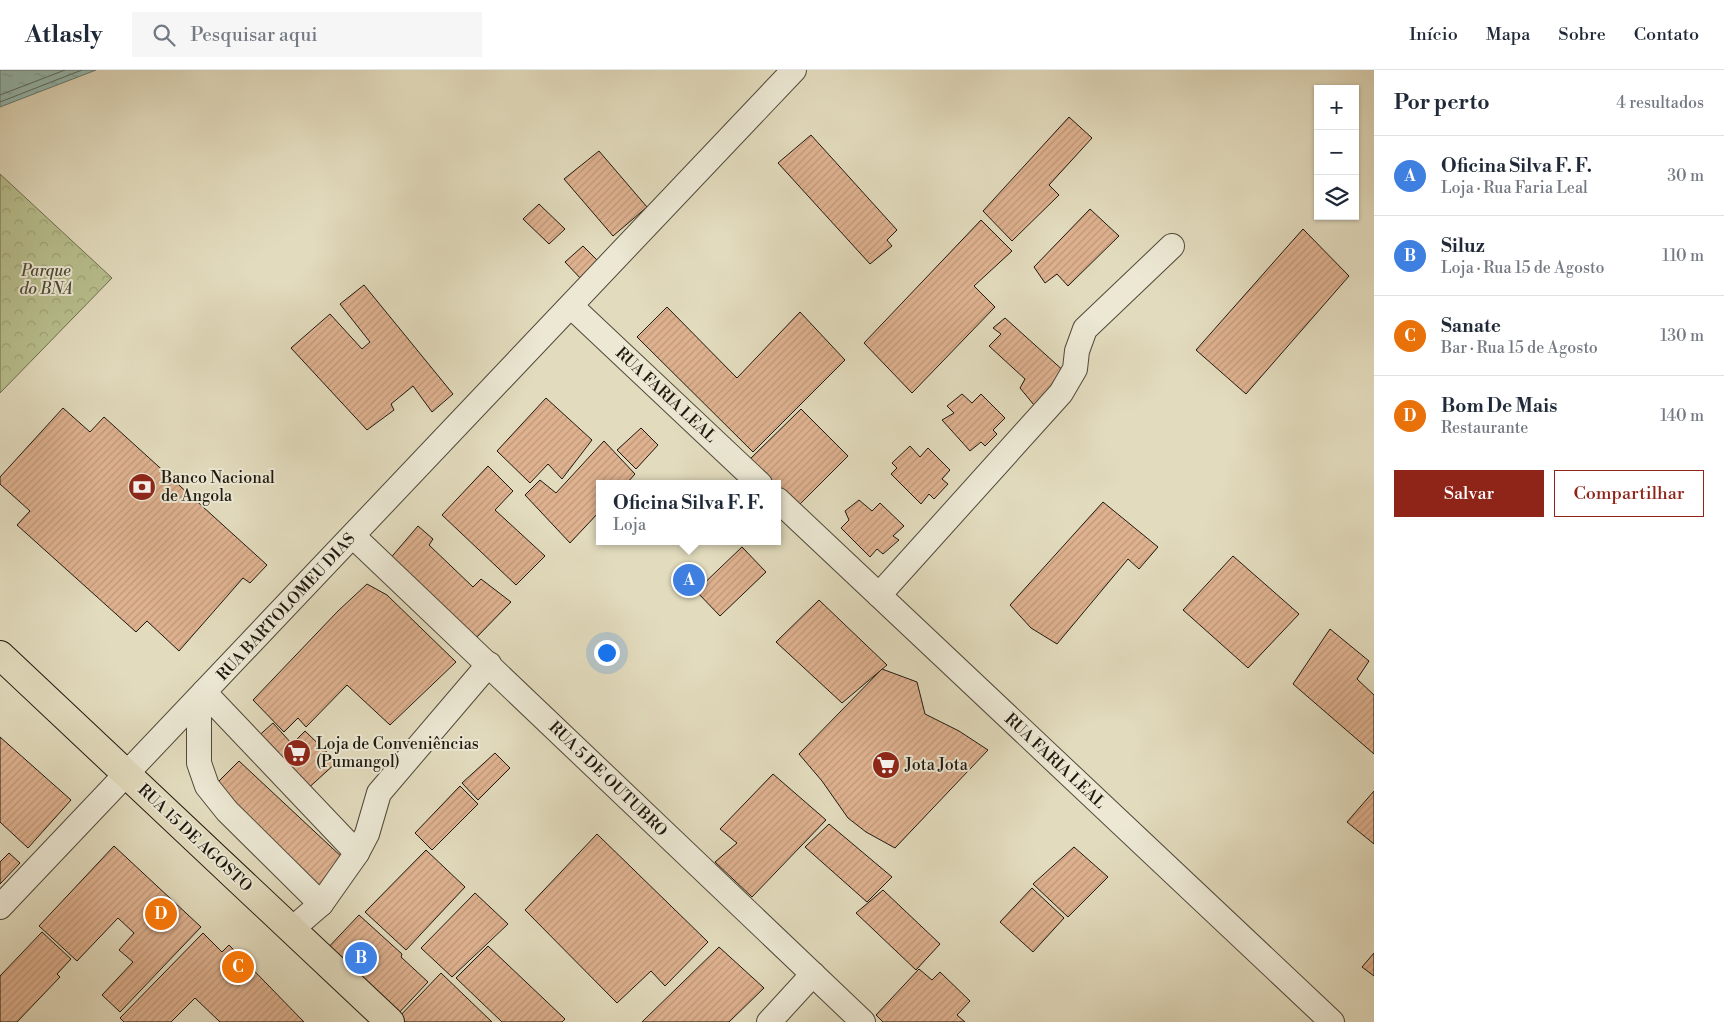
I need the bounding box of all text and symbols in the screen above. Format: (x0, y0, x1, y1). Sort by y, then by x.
search box (132, 12, 482, 57)
text: Atlasly (25, 20, 102, 50)
icon: search (150, 21, 178, 49)
text: Pesquisar aqui (190, 23, 318, 47)
text: Início (1409, 23, 1458, 46)
text: Mapa (1486, 23, 1530, 46)
text: Sobre (1558, 23, 1606, 46)
text: Contato (1634, 23, 1699, 46)
map controls (1314, 85, 1359, 220)
button: + (1314, 85, 1359, 130)
text: Por perto (1394, 90, 1490, 116)
text: 4 resultados (1616, 93, 1704, 113)
button: − (1314, 130, 1359, 175)
text: Oficina Silva F. F. (1441, 154, 1592, 178)
text: A (1404, 166, 1416, 186)
text: 30 m (1667, 166, 1704, 186)
button: layers (1314, 175, 1359, 220)
text: Loja · Rua Faria Leal (1441, 178, 1588, 198)
text: Siluz (1441, 234, 1485, 258)
text: B (1404, 246, 1416, 266)
text: 110 m (1662, 246, 1704, 266)
text: Loja · Rua 15 de Agosto (1441, 258, 1605, 278)
park label: Parque do BNA (20, 261, 72, 299)
text: Sanate (1441, 314, 1501, 338)
text: C (1404, 326, 1416, 346)
text: 130 m (1660, 326, 1704, 346)
text: Bar · Rua 15 de Agosto (1441, 338, 1598, 358)
street label: RUA FARIA LEAL (611, 343, 721, 447)
text: Bom De Mais (1441, 394, 1557, 418)
text: D (1404, 406, 1416, 426)
text: 140 m (1660, 406, 1704, 426)
text: Restaurante (1441, 418, 1528, 438)
place label: Banco Nacional de Angola (160, 468, 275, 506)
button: Salvar (1394, 470, 1544, 517)
button: Compartilhar (1554, 470, 1704, 517)
bank icon: Banco Nacional de Angola (127, 472, 157, 502)
popup (596, 480, 781, 545)
text: Oficina Silva F. F. (613, 491, 764, 515)
text: Loja (613, 515, 646, 535)
street label: RUA BARTOLOMEU DIAS (212, 529, 360, 685)
pin: A (673, 561, 705, 599)
your location (594, 640, 620, 666)
street label: RUA FARIA LEAL (1000, 709, 1110, 813)
street label: RUA 5 DE OUTUBRO (545, 717, 671, 841)
place label: Loja de Conveniências (Pumangol) (316, 734, 479, 772)
supermarket icon: Loja de Conveniências (Pumangol) (282, 738, 312, 768)
supermarket icon: Jota Jota (871, 750, 901, 780)
place label: Jota Jota (904, 755, 969, 775)
street label: RUA 15 DE AGOSTO (134, 780, 256, 896)
pin: D (145, 895, 177, 933)
pin: B (345, 939, 377, 977)
pin: C (222, 948, 254, 986)

